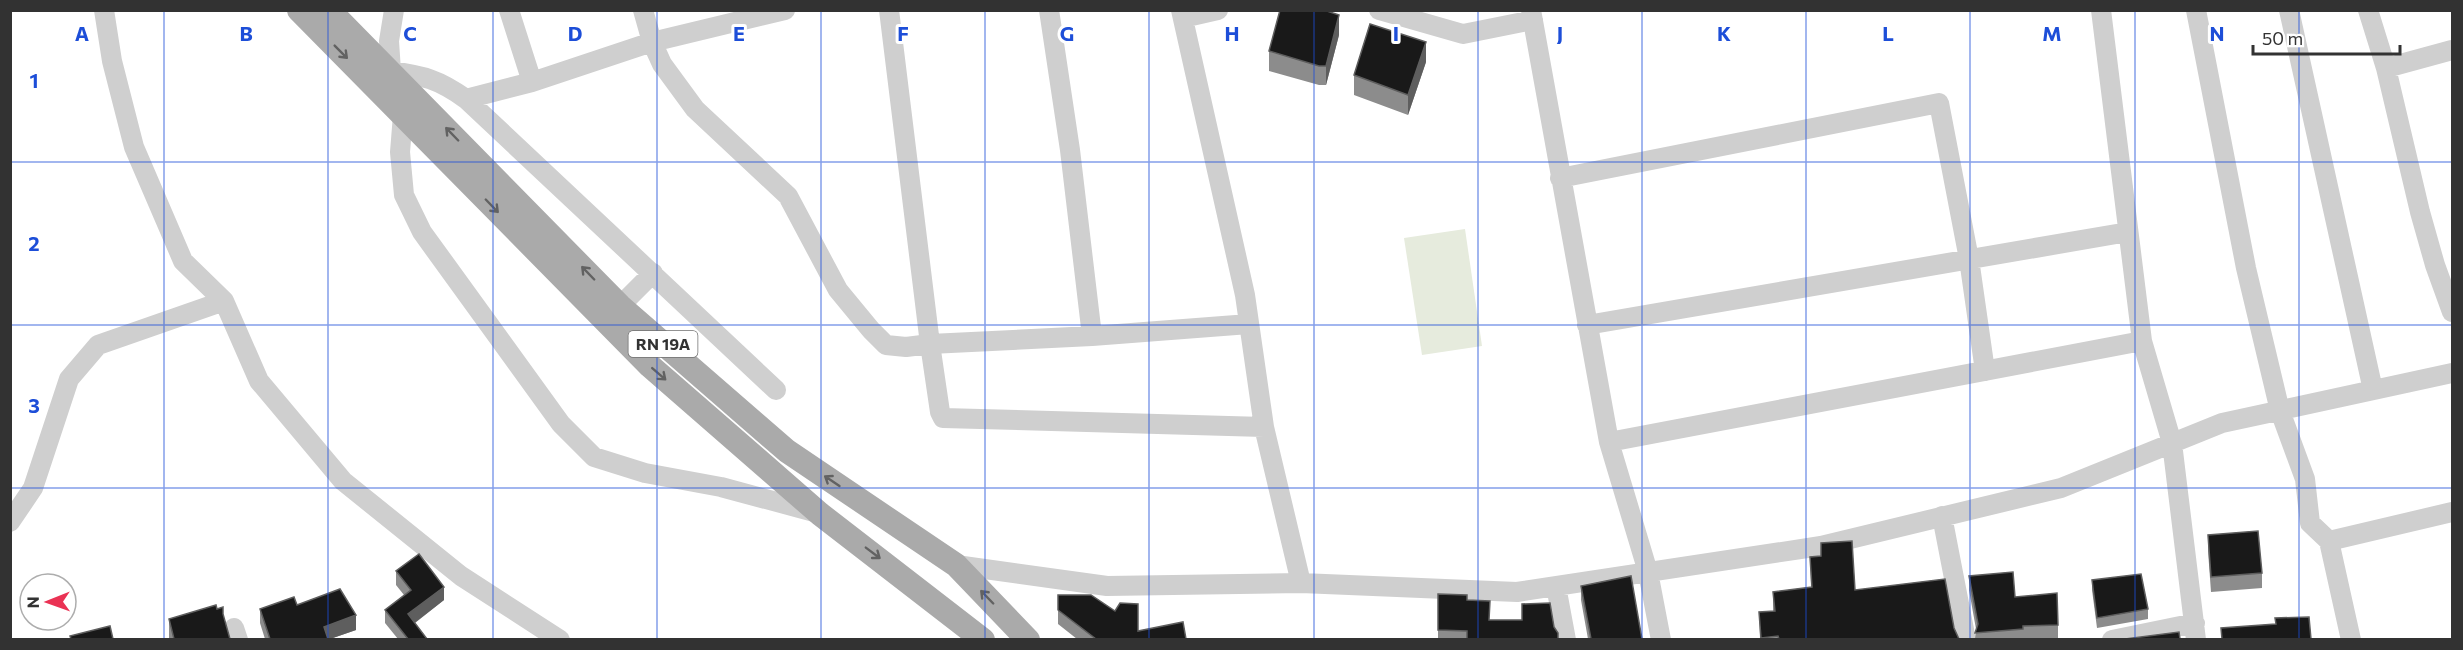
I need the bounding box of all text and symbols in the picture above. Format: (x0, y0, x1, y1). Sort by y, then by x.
scale bar (2253, 18, 2400, 56)
text: A (75, 21, 89, 45)
text: B (239, 21, 253, 45)
text: C (403, 21, 417, 45)
text: D (568, 21, 582, 45)
text: E (733, 21, 745, 45)
text: F (897, 21, 909, 45)
text: G (1060, 21, 1074, 45)
text: H (1225, 21, 1240, 45)
text: I (1393, 21, 1399, 45)
text: J (1557, 21, 1563, 45)
text: K (1717, 21, 1731, 45)
text: L (1882, 21, 1894, 45)
text: M (2042, 21, 2062, 45)
text: N (2210, 21, 2225, 45)
text: 50 m (2262, 27, 2303, 49)
one-way arrow (333, 45, 348, 59)
text: 1 (29, 68, 39, 92)
one-way arrow (444, 126, 459, 141)
one-way arrow (485, 198, 499, 213)
text: 2 (28, 231, 40, 255)
one-way arrow (581, 266, 595, 281)
road number: RN 19A (628, 331, 698, 357)
one-way arrow (651, 367, 666, 381)
text: 3 (28, 393, 40, 417)
one-way arrow (824, 475, 840, 487)
one-way arrow (864, 547, 880, 560)
north arrow (18, 572, 78, 632)
one-way arrow (980, 590, 995, 605)
text: N (23, 596, 42, 608)

